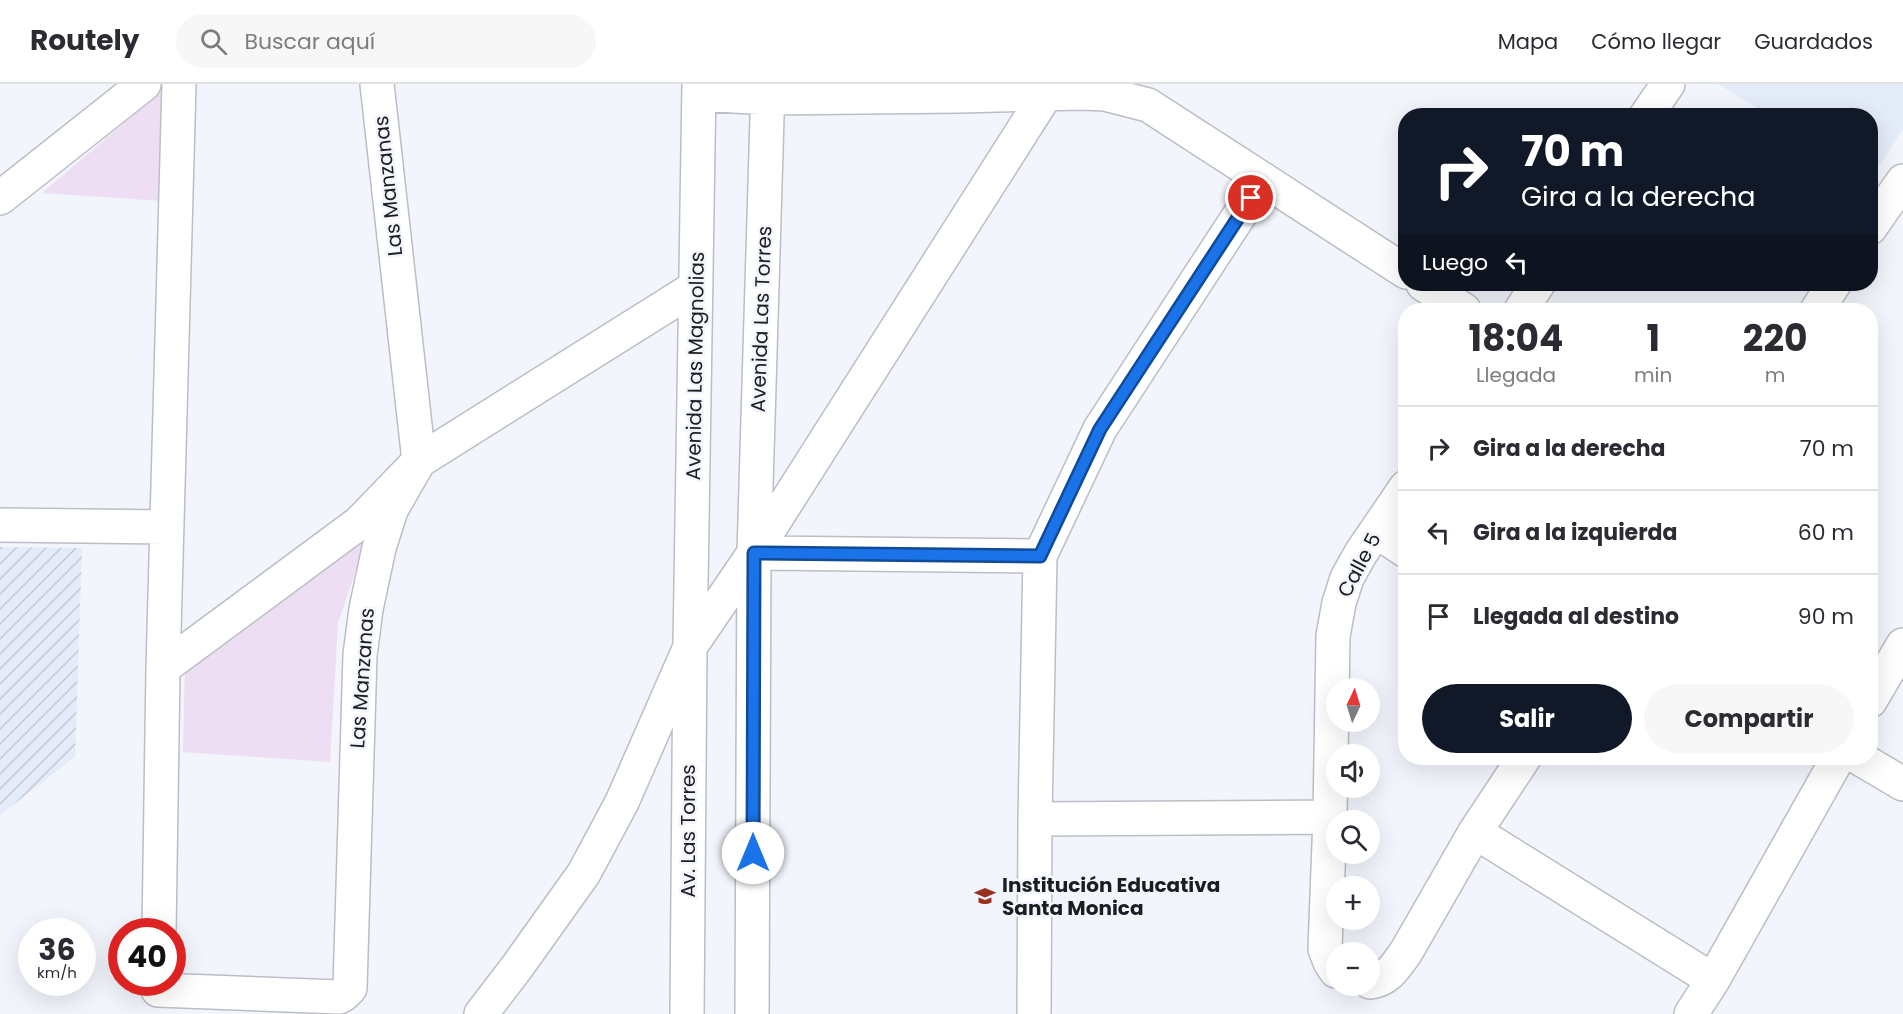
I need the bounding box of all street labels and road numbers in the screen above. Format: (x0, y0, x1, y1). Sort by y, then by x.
street label: Las Manzanas (367, 114, 409, 258)
street label: Avenida Las Torres (744, 225, 778, 413)
street label: Avenida Las Magnolias (679, 251, 711, 481)
street label: Calle 5 (1330, 528, 1388, 602)
street label: Las Manzanas (343, 607, 381, 749)
street label: Av. Las Torres (674, 764, 702, 898)

